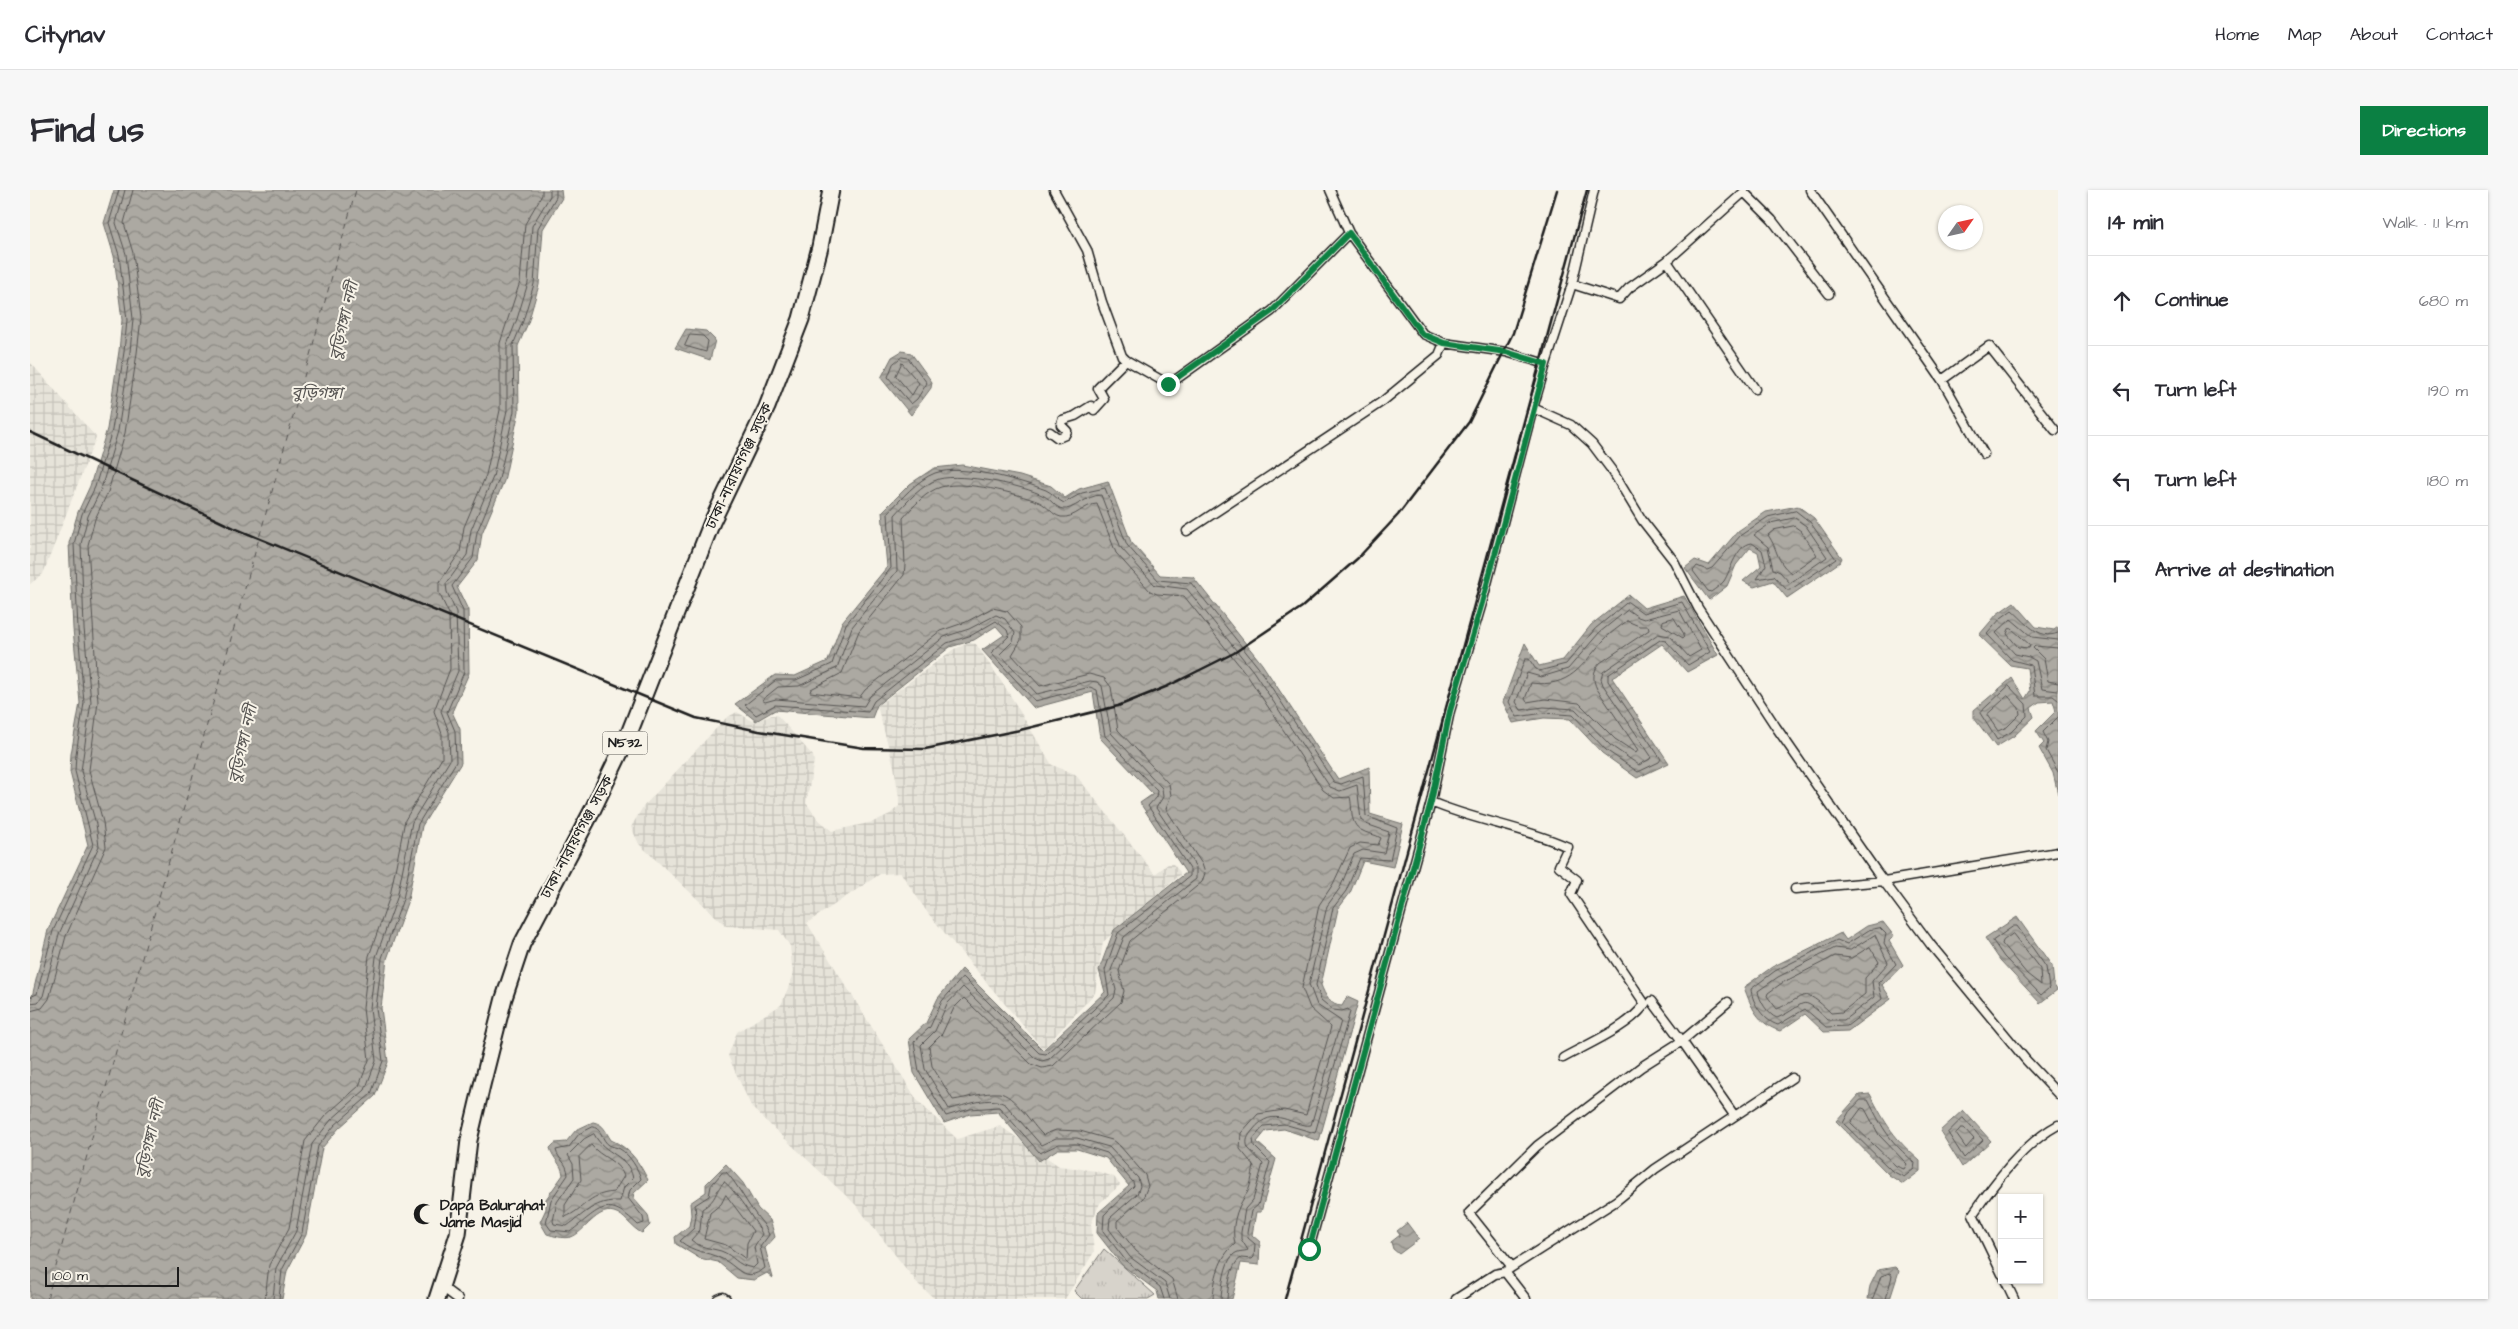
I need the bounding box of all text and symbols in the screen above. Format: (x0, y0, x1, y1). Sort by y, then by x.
text: Citynav (25, 18, 105, 52)
text: Home (2215, 22, 2260, 47)
text: Map (2288, 22, 2322, 47)
text: About (2350, 22, 2398, 47)
text: Contact (2426, 22, 2493, 47)
text: Find us (30, 106, 144, 155)
button: Directions (2360, 106, 2488, 155)
north arrow (1938, 205, 1983, 250)
text: 14 min (2108, 208, 2163, 237)
text: Walk · 1.1 km (2382, 212, 2468, 234)
water label: বুড়িগঙ্গা নদী (324, 277, 364, 362)
icon: ahead (2108, 287, 2136, 315)
text: Continue (2155, 287, 2229, 314)
text: 680 m (2419, 290, 2468, 312)
route end (1157, 373, 1180, 396)
icon: left (2108, 377, 2136, 405)
text: Turn left (2155, 377, 2236, 404)
text: 190 m (2428, 380, 2468, 402)
water label: বুড়িগঙ্গা (292, 382, 345, 404)
street label: ঢাকা-নারায়ণগঞ্জ সড়ক (700, 399, 778, 533)
icon: left (2108, 467, 2136, 495)
text: Turn left (2155, 467, 2236, 494)
text: 180 m (2427, 470, 2468, 492)
icon: arrive (2108, 557, 2136, 585)
text: Arrive at destination (2155, 557, 2334, 584)
water label: বুড়িগঙ্গা নদী (223, 700, 263, 785)
road number: N532 (602, 732, 648, 754)
street label: ঢাকা-নারায়ণগঞ্জ সড়ক (535, 771, 619, 903)
water label: বুড়িগঙ্গা নদী (130, 1095, 170, 1180)
map controls (1998, 1194, 2043, 1284)
button: + (1998, 1194, 2043, 1239)
place label: Dapa Balurghat Jame Masjid (439, 1195, 546, 1233)
mosque icon: Dapa Balurghat Jame Masjid (411, 1201, 437, 1227)
route start (1298, 1238, 1321, 1261)
button: − (1998, 1239, 2043, 1284)
scale bar (45, 1264, 179, 1287)
text: 100 m (52, 1266, 88, 1286)

